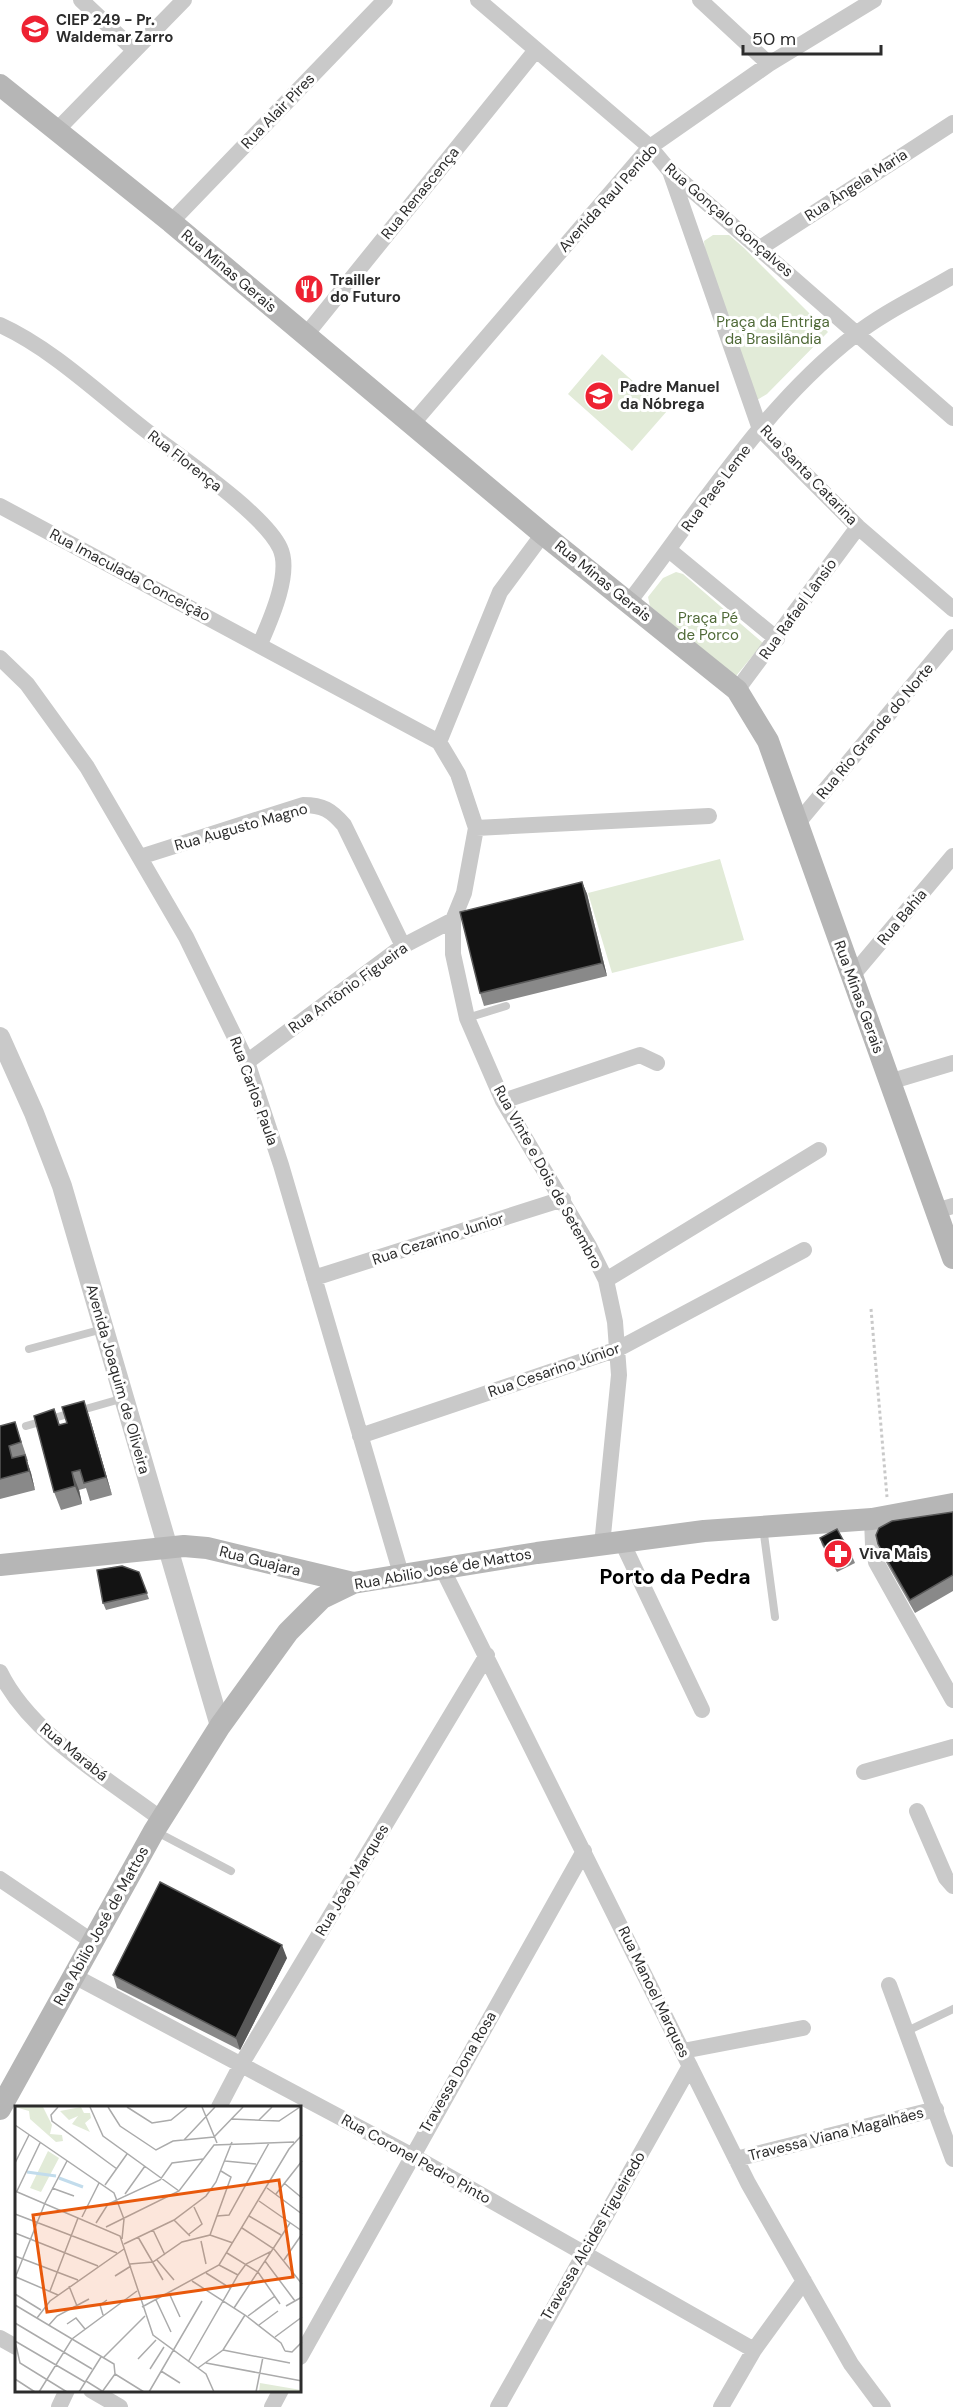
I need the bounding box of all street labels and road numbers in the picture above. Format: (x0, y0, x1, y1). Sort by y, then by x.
street label: Rua Alair Pires (237, 69, 319, 153)
street label: Avenida Raul Penido (554, 140, 662, 256)
street label: Rua Renascença (377, 143, 463, 243)
street label: Rua Ângela Maria (801, 144, 911, 226)
street label: Rua Gonçalo Gonçalves (661, 159, 797, 281)
street label: Rua Minas Gerais (177, 225, 281, 317)
street label: Rua Santa Catarina (756, 421, 862, 529)
street label: Rua Florença (144, 426, 226, 496)
street label: Rua Paes Leme (677, 440, 755, 536)
street label: Rua Imaculada Conceição (46, 524, 214, 626)
street label: Rua Minas Gerais (551, 536, 655, 626)
street label: Rua Rafael Lânsio (755, 554, 841, 663)
street label: Rua Rio Grande do Norte (812, 659, 938, 803)
street label: Rua Augusto Magno (172, 798, 310, 856)
street label: Rua Bahia (873, 885, 931, 949)
street label: Rua Antônio Figueira (285, 938, 411, 1038)
street label: Rua Minas Gerais (829, 938, 889, 1056)
street label: Rua Carlos Paula (225, 1034, 283, 1148)
street label: Rua Vinte e Dois de Setembro (489, 1082, 607, 1272)
street label: Rua Cezarino Junior (370, 1208, 507, 1270)
street label: Avenida Joaquim de Oliveira (81, 1282, 155, 1476)
street label: Rua Cesarino Júnior (485, 1338, 623, 1402)
street label: Rua Guajara (217, 1541, 303, 1581)
street label: Rua Abilio José de Mattos (353, 1544, 533, 1594)
street label: Rua Marabá (36, 1719, 112, 1785)
street label: Rua João Marques (311, 1820, 393, 1940)
street label: Rua Abilio José de Mattos (49, 1843, 153, 2009)
street label: Rua Manoel Marques (613, 1923, 695, 2061)
street label: Travessa Dona Rosa (415, 2008, 501, 2136)
street label: Travessa Viana Magalhães (746, 2102, 926, 2166)
street label: Rua Coronel Pedro Pinto (338, 2110, 494, 2208)
street label: Travessa Alcides Figueiredo (536, 2148, 650, 2324)

